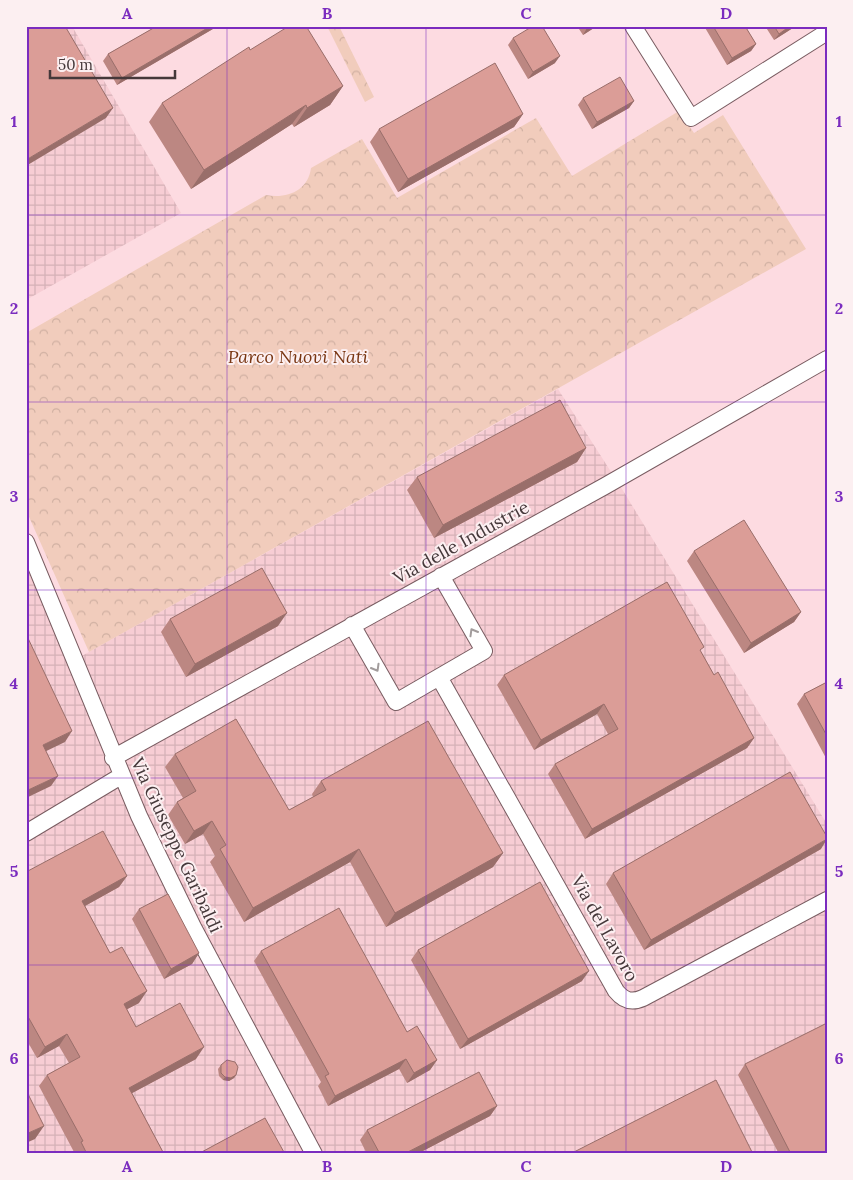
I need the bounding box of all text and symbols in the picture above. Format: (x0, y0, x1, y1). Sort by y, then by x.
text: A (122, 3, 133, 23)
text: B (322, 3, 333, 23)
text: C (520, 3, 532, 23)
text: D (720, 3, 732, 23)
scale bar (50, 48, 175, 80)
text: 50 m (58, 55, 93, 74)
text: 1 (11, 111, 17, 131)
text: 1 (836, 111, 842, 131)
text: 2 (10, 298, 18, 318)
text: 2 (835, 298, 843, 318)
park label: Parco Nuovi Nati (228, 345, 368, 368)
text: 3 (10, 486, 19, 506)
text: 3 (835, 486, 844, 506)
street label: Via delle Industrie (388, 495, 533, 589)
one-way arrow (469, 629, 479, 638)
one-way arrow (370, 662, 380, 671)
text: 4 (10, 673, 19, 693)
text: 4 (835, 673, 844, 693)
street label: Via Giuseppe Garibaldi (126, 753, 228, 936)
text: 5 (10, 861, 19, 881)
text: 5 (835, 861, 844, 881)
street label: Via del Lavoro (566, 870, 644, 985)
text: 6 (9, 1048, 19, 1068)
text: 6 (834, 1048, 844, 1068)
text: A (122, 1156, 133, 1176)
text: B (322, 1156, 333, 1176)
text: C (520, 1156, 532, 1176)
text: D (720, 1156, 732, 1176)

